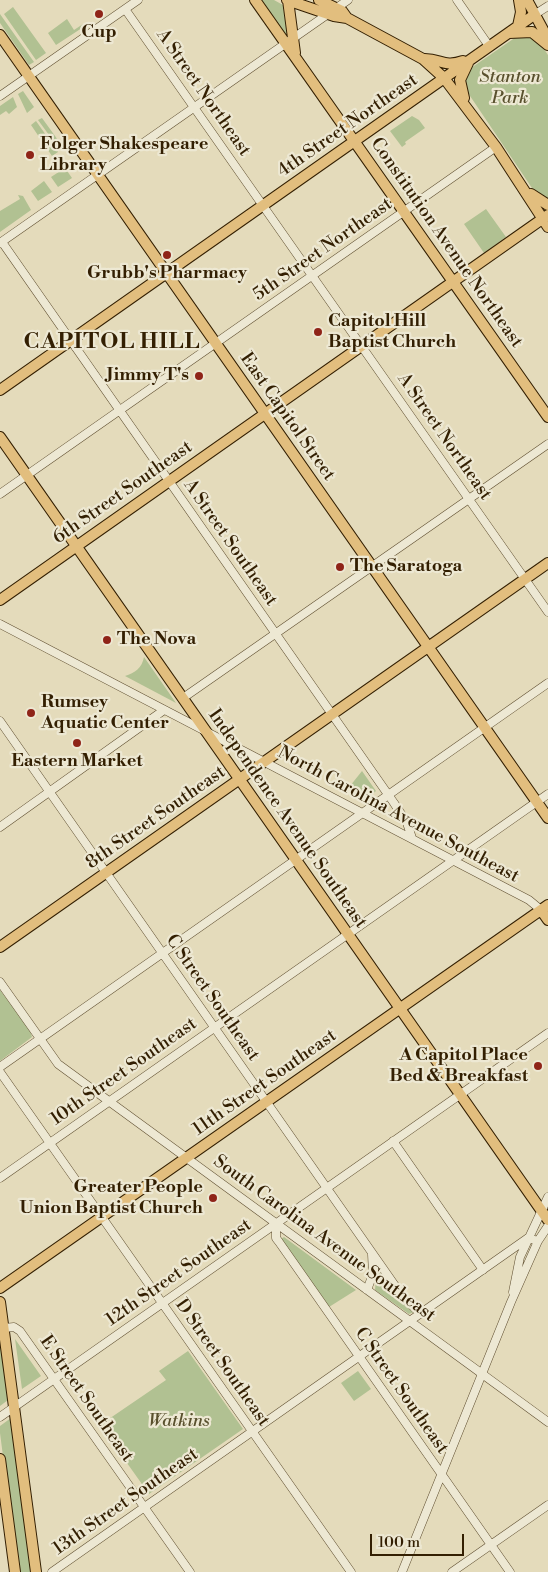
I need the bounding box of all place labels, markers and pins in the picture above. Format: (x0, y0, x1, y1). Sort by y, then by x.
marker: Cup (93, 8, 105, 20)
place label: Cup (81, 22, 117, 44)
place label: Folger Shakespeare Library (40, 134, 208, 176)
marker: Folger Shakespeare Library (24, 149, 36, 161)
marker: Grubb's Pharmacy (161, 249, 173, 261)
place label: Grubb's Pharmacy (87, 263, 247, 285)
place label: Capitol Hill Baptist Church (328, 311, 456, 354)
marker: Capitol Hill Baptist Church (312, 326, 324, 338)
place label: Jimmy T's (107, 365, 189, 387)
marker: Jimmy T's (193, 370, 205, 382)
place label: The Saratoga (350, 556, 462, 578)
marker: The Saratoga (334, 561, 346, 573)
place label: The Nova (117, 629, 196, 651)
marker: The Nova (101, 634, 113, 646)
place label: Rumsey Aquatic Center (41, 692, 169, 734)
marker: Rumsey Aquatic Center (25, 707, 37, 719)
marker: Eastern Market (71, 737, 83, 749)
place label: Eastern Market (11, 751, 143, 773)
place label: A Capitol Place Bed & Breakfast (389, 1045, 528, 1088)
marker: A Capitol Place Bed & Breakfast (532, 1060, 544, 1072)
place label: Greater People Union Baptist Church (20, 1177, 203, 1220)
marker: Greater People Union Baptist Church (207, 1192, 219, 1204)

